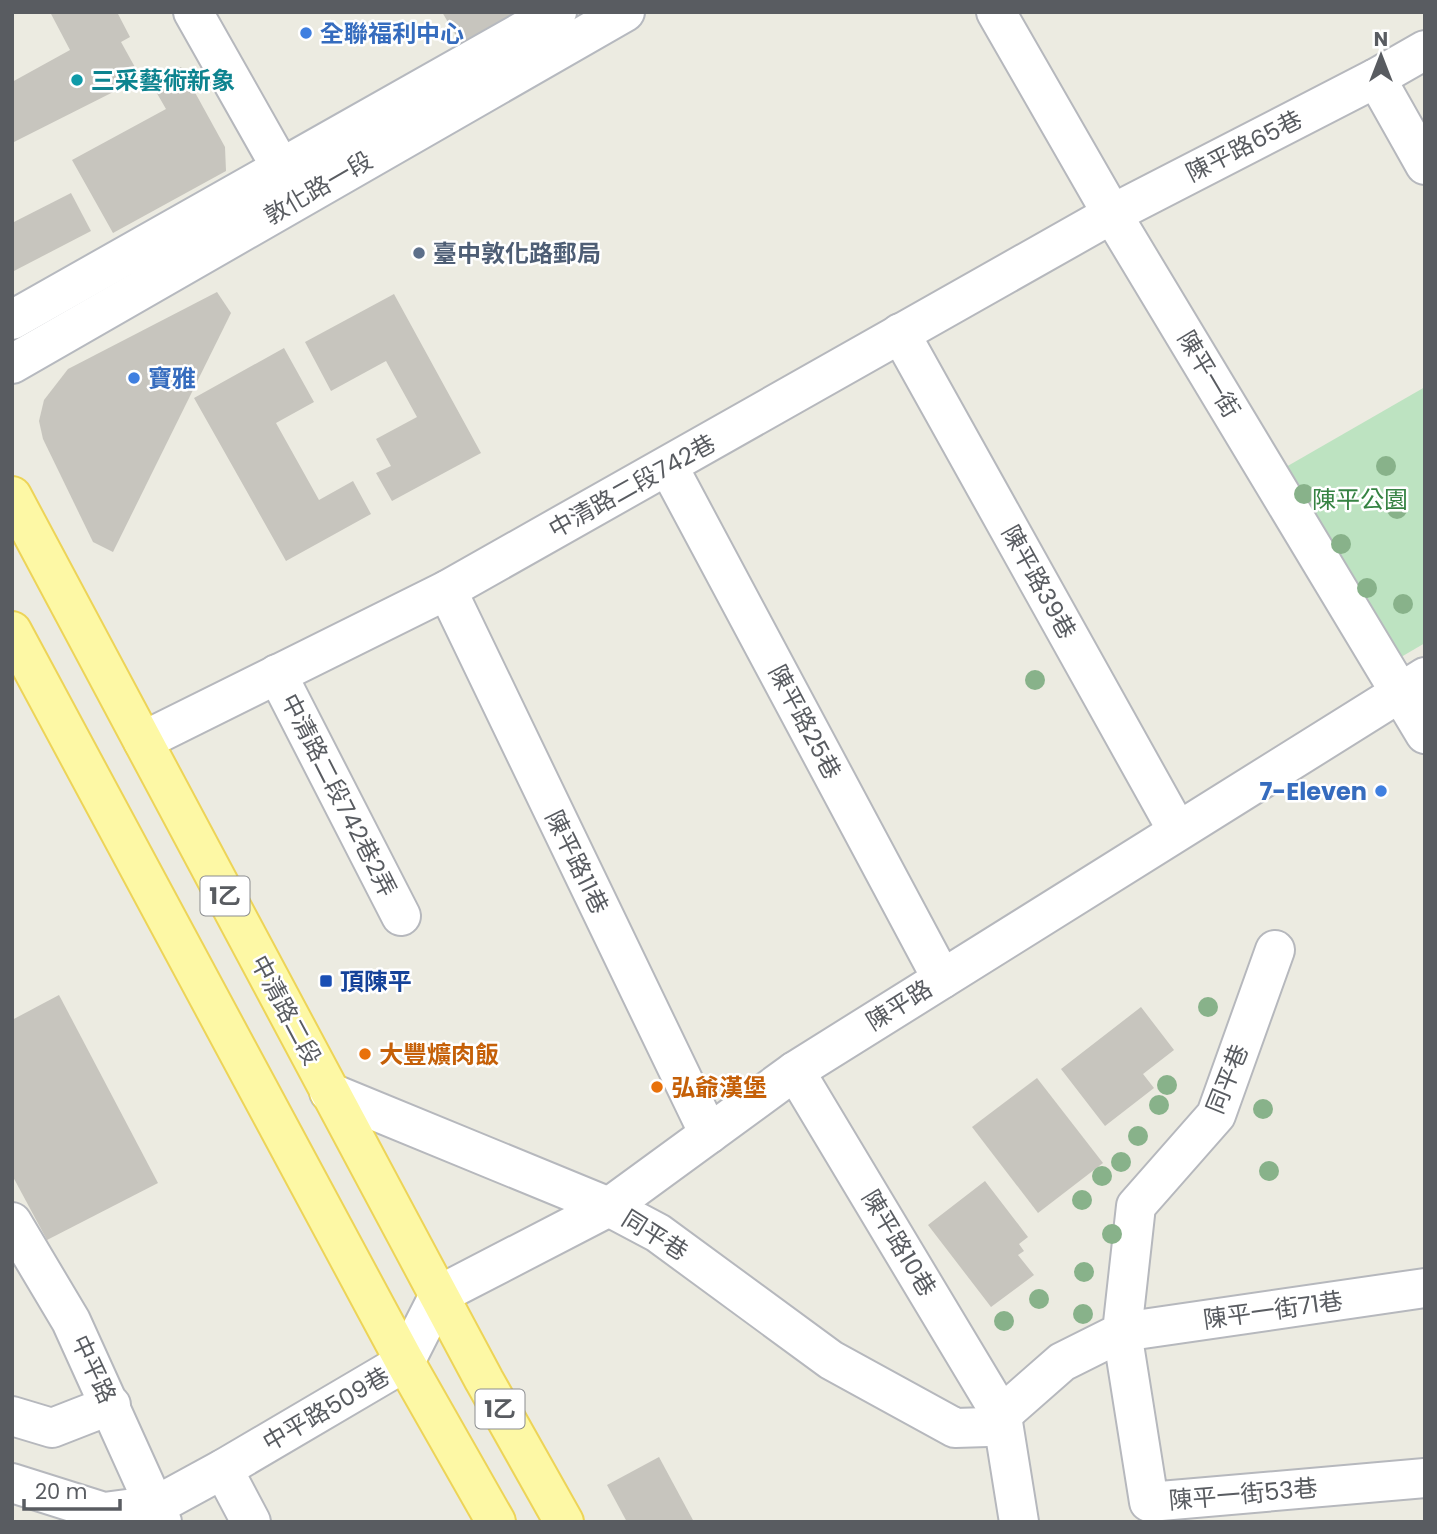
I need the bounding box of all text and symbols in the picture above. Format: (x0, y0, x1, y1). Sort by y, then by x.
place label: 全聯福利中心 (320, 17, 464, 50)
north arrow (1346, 21, 1416, 91)
marker: 全聯福利中心 (298, 25, 314, 41)
text: N (1374, 26, 1388, 53)
place label: 三采藝術新象 (91, 64, 235, 97)
marker: 三采藝術新象 (69, 72, 85, 88)
street label: 陳平路65巷 (1180, 103, 1308, 189)
street label: 敦化路一段 (258, 144, 378, 232)
place label: 臺中敦化路郵局 (433, 237, 601, 270)
marker: 臺中敦化路郵局 (411, 245, 427, 261)
street label: 陳平一街 (1170, 324, 1248, 424)
place label: 寶雅 (148, 362, 196, 395)
marker: 寶雅 (126, 370, 142, 386)
street label: 中清路二段742巷 (543, 426, 721, 546)
park label: 陳平公園 (1312, 483, 1408, 516)
street label: 陳平路39巷 (994, 519, 1084, 645)
street label: 陳平路25巷 (761, 659, 849, 785)
street label: 中清路二段742巷2弄 (273, 688, 405, 902)
place label: 7-Eleven (1259, 775, 1367, 808)
marker: 7-Eleven (1373, 783, 1389, 799)
street label: 陳平路11巷 (538, 805, 616, 919)
road number: 1乙 (201, 876, 250, 916)
street label: 中清路二段 (243, 949, 329, 1071)
place label: 頂陳平 (340, 965, 412, 998)
street label: 陳平路 (860, 972, 938, 1038)
marker: 頂陳平 (318, 973, 334, 989)
place label: 大豐爌肉飯 (379, 1038, 499, 1071)
street label: 同平巷 (1198, 1039, 1256, 1119)
marker: 大豐爌肉飯 (357, 1046, 373, 1062)
place label: 弘爺漢堡 (671, 1071, 767, 1104)
marker: 弘爺漢堡 (649, 1079, 665, 1095)
street label: 陳平路10巷 (854, 1184, 944, 1302)
street label: 同平巷 (616, 1202, 694, 1268)
street label: 陳平一街71巷 (1201, 1284, 1345, 1336)
street label: 中平路 (64, 1329, 124, 1409)
street label: 中平路509巷 (257, 1359, 395, 1459)
road number: 1乙 (476, 1390, 524, 1428)
scale bar (24, 1468, 121, 1512)
street label: 陳平一街53巷 (1167, 1471, 1319, 1517)
text: 20 m (35, 1477, 88, 1506)

